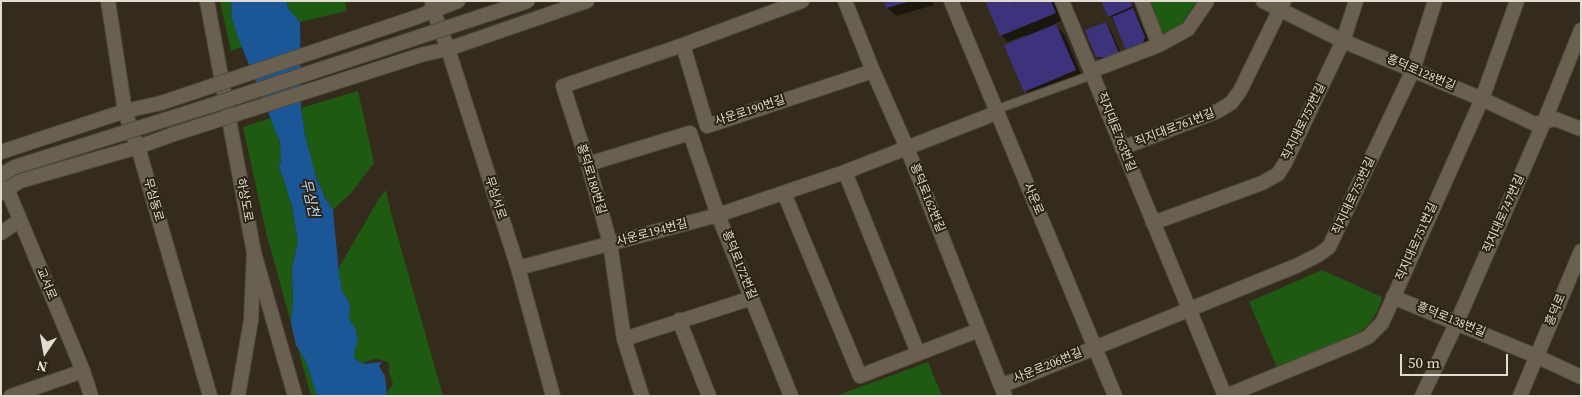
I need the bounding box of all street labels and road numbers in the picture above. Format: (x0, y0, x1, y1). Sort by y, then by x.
street label: 흥덕로128번길 (1384, 52, 1458, 94)
street label: 직지대로757번길 (1279, 81, 1329, 163)
street label: 직지대로763번길 (1094, 90, 1138, 174)
street label: 사운로190번길 (713, 93, 787, 129)
street label: 직지대로761번길 (1133, 106, 1217, 150)
street label: 흥덕로180번길 (573, 142, 609, 216)
street label: 직지대로753번길 (1330, 155, 1378, 237)
street label: 흥덕로162번길 (907, 161, 947, 235)
street label: 직지대로747번길 (1480, 173, 1528, 255)
street label: 무심서로 (481, 175, 509, 221)
street label: 무심동로 (140, 177, 166, 223)
street label: 하상도로 (233, 177, 255, 223)
street label: 사운로 (1020, 181, 1046, 217)
street label: 직지대로751번길 (1393, 201, 1441, 283)
street label: 사운로194번길 (615, 217, 689, 249)
street label: 흥덕로172번길 (719, 228, 759, 302)
street label: 교서로 (33, 266, 59, 302)
street label: 흥덕로 (1543, 292, 1569, 328)
street label: 흥덕로138번길 (1414, 300, 1488, 340)
street label: 사운로206번길 (1011, 346, 1085, 386)

